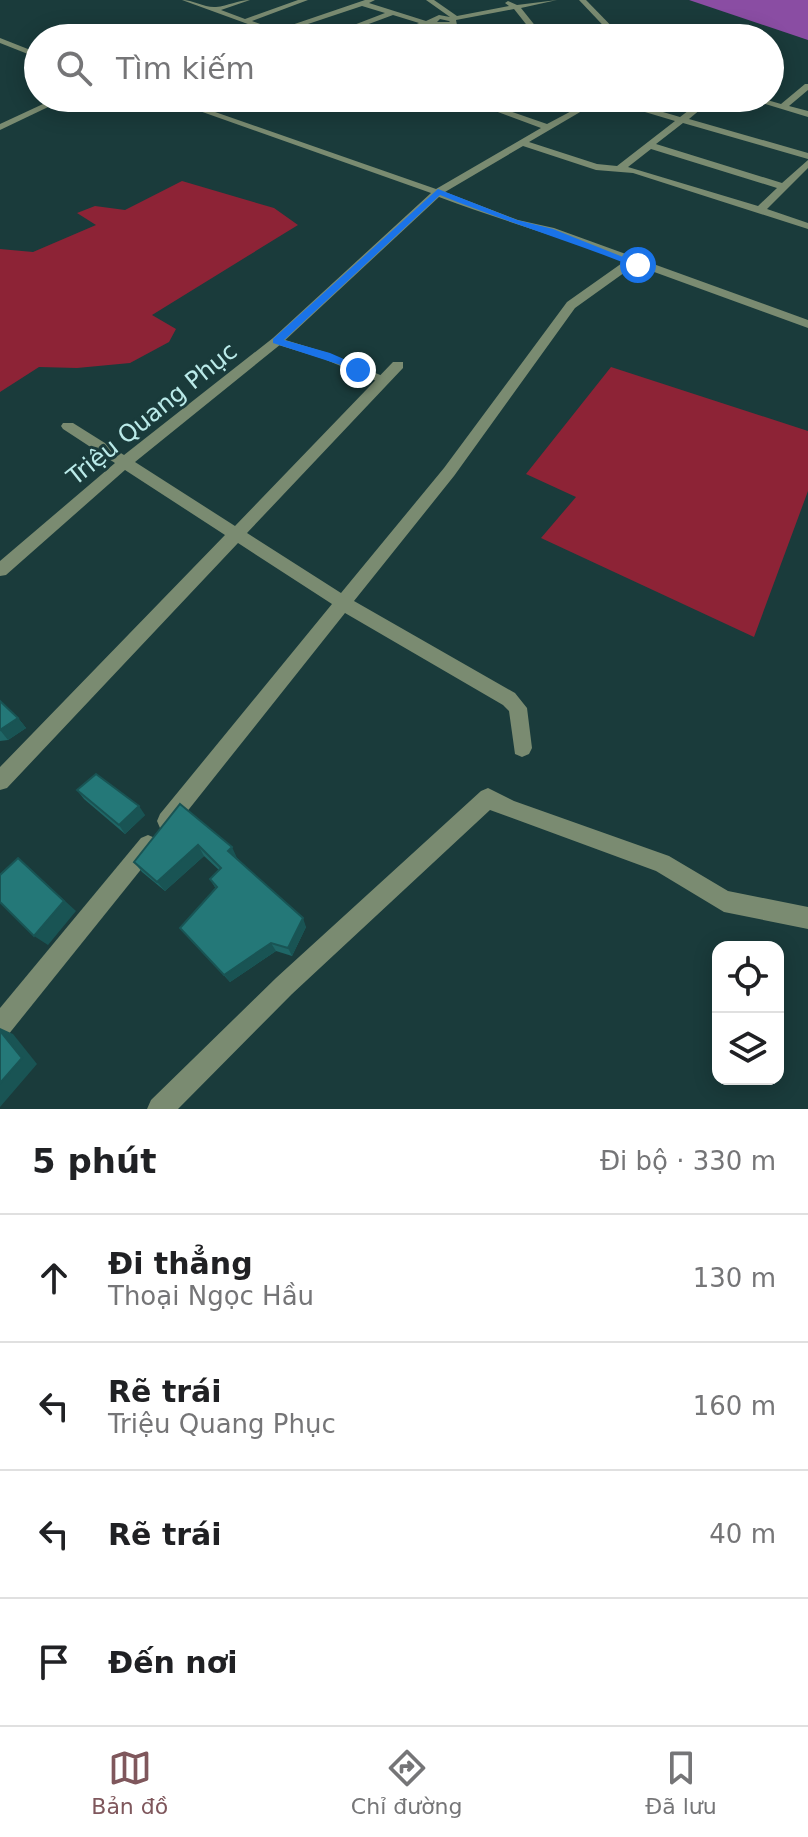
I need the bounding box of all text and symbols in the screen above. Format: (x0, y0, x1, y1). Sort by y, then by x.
search box (24, 24, 784, 112)
icon: search (52, 46, 96, 90)
text: Tìm kiếm (116, 51, 255, 86)
route start (620, 247, 656, 283)
street label: Triệu Quang Phục (61, 337, 243, 492)
route end (340, 352, 376, 388)
map controls (712, 941, 784, 1085)
button: locate (712, 941, 784, 1013)
button: layers (712, 1013, 784, 1085)
text: 5 phút (32, 1141, 157, 1181)
text: Đi bộ · 330 m (600, 1146, 776, 1176)
text: Đi thẳng (108, 1246, 253, 1281)
icon: ahead (32, 1256, 76, 1300)
text: 130 m (693, 1263, 776, 1293)
text: Thoại Ngọc Hầu (108, 1281, 314, 1311)
text: Rẽ trái (108, 1374, 222, 1409)
icon: left (32, 1384, 76, 1428)
text: 160 m (693, 1391, 776, 1421)
text: Triệu Quang Phục (108, 1409, 336, 1439)
icon: left (32, 1512, 76, 1556)
text: Rẽ trái (108, 1517, 222, 1552)
text: 40 m (709, 1519, 776, 1549)
icon: arrive (32, 1640, 76, 1684)
text: Đến nơi (108, 1645, 238, 1680)
tab: Bản đồ (91, 1746, 168, 1819)
tab: Chỉ đường (351, 1746, 463, 1819)
tab: Đã lưu (645, 1746, 717, 1819)

